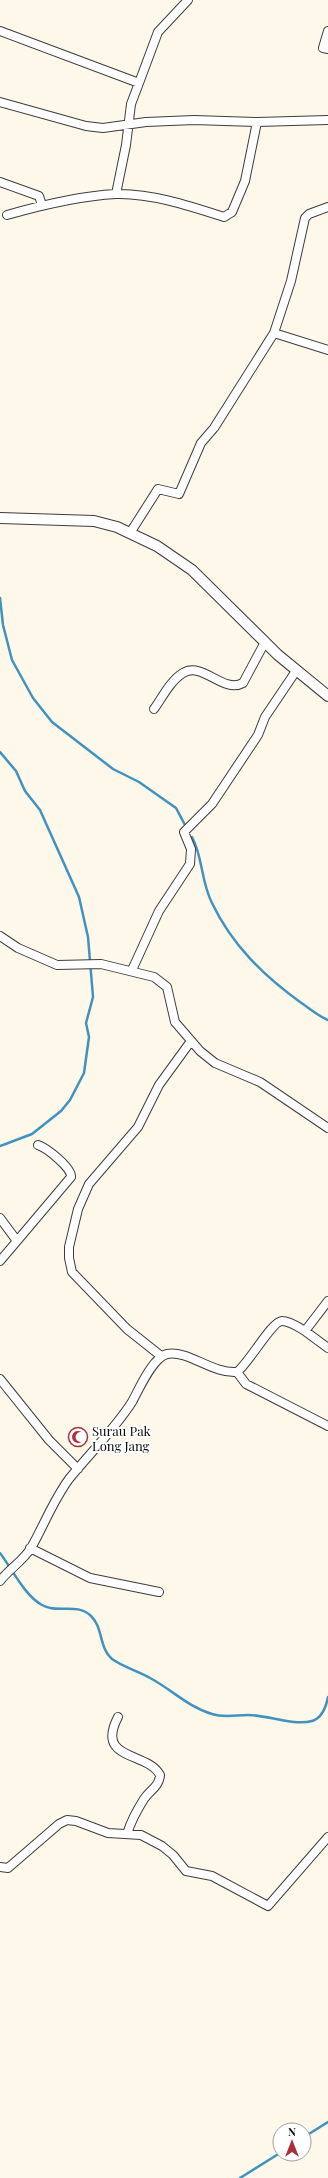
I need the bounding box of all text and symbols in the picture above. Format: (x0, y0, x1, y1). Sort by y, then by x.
place label: Surau Pak Long Jang (92, 1422, 152, 1454)
mosque icon: Surau Pak Long Jang (67, 1426, 89, 1448)
north arrow (272, 2122, 312, 2162)
text: N (288, 2124, 296, 2139)

